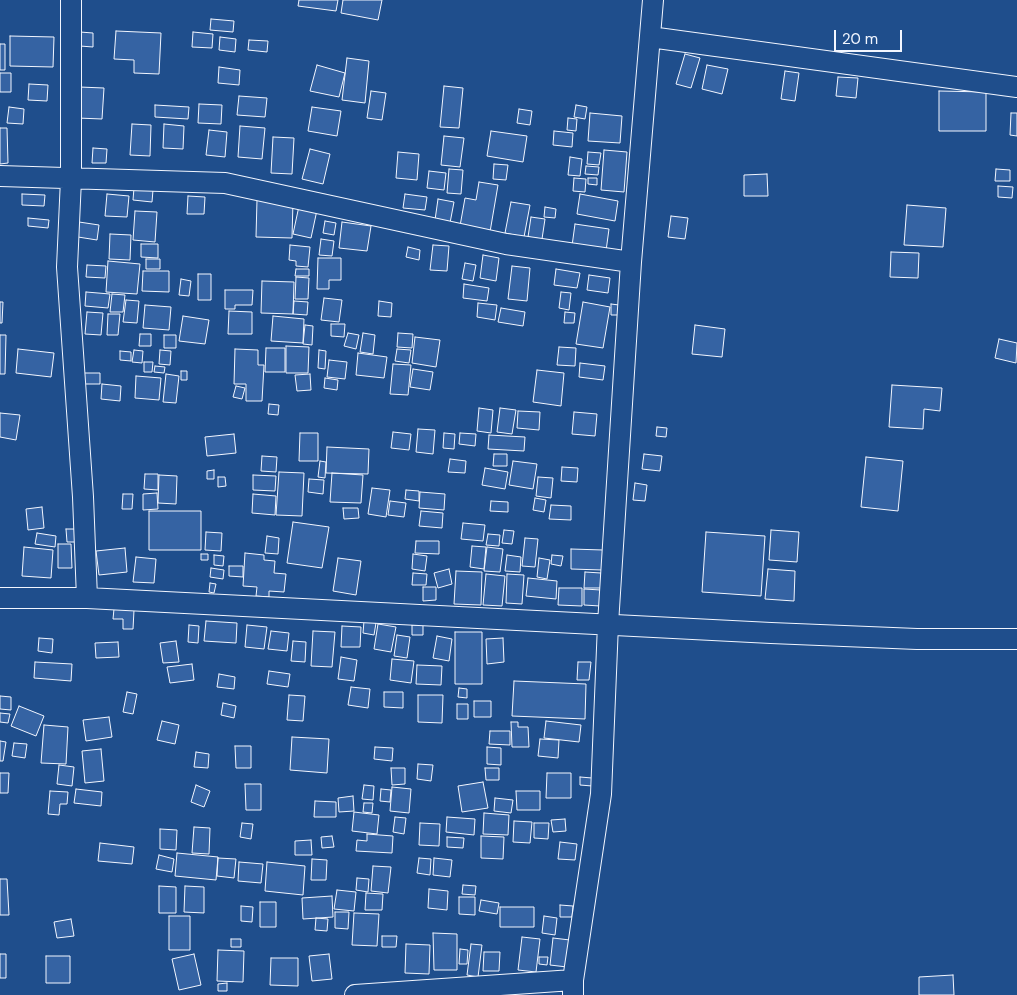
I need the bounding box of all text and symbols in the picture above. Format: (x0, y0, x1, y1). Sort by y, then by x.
scale bar (837, 20, 904, 52)
text: 20 m (842, 29, 878, 49)

